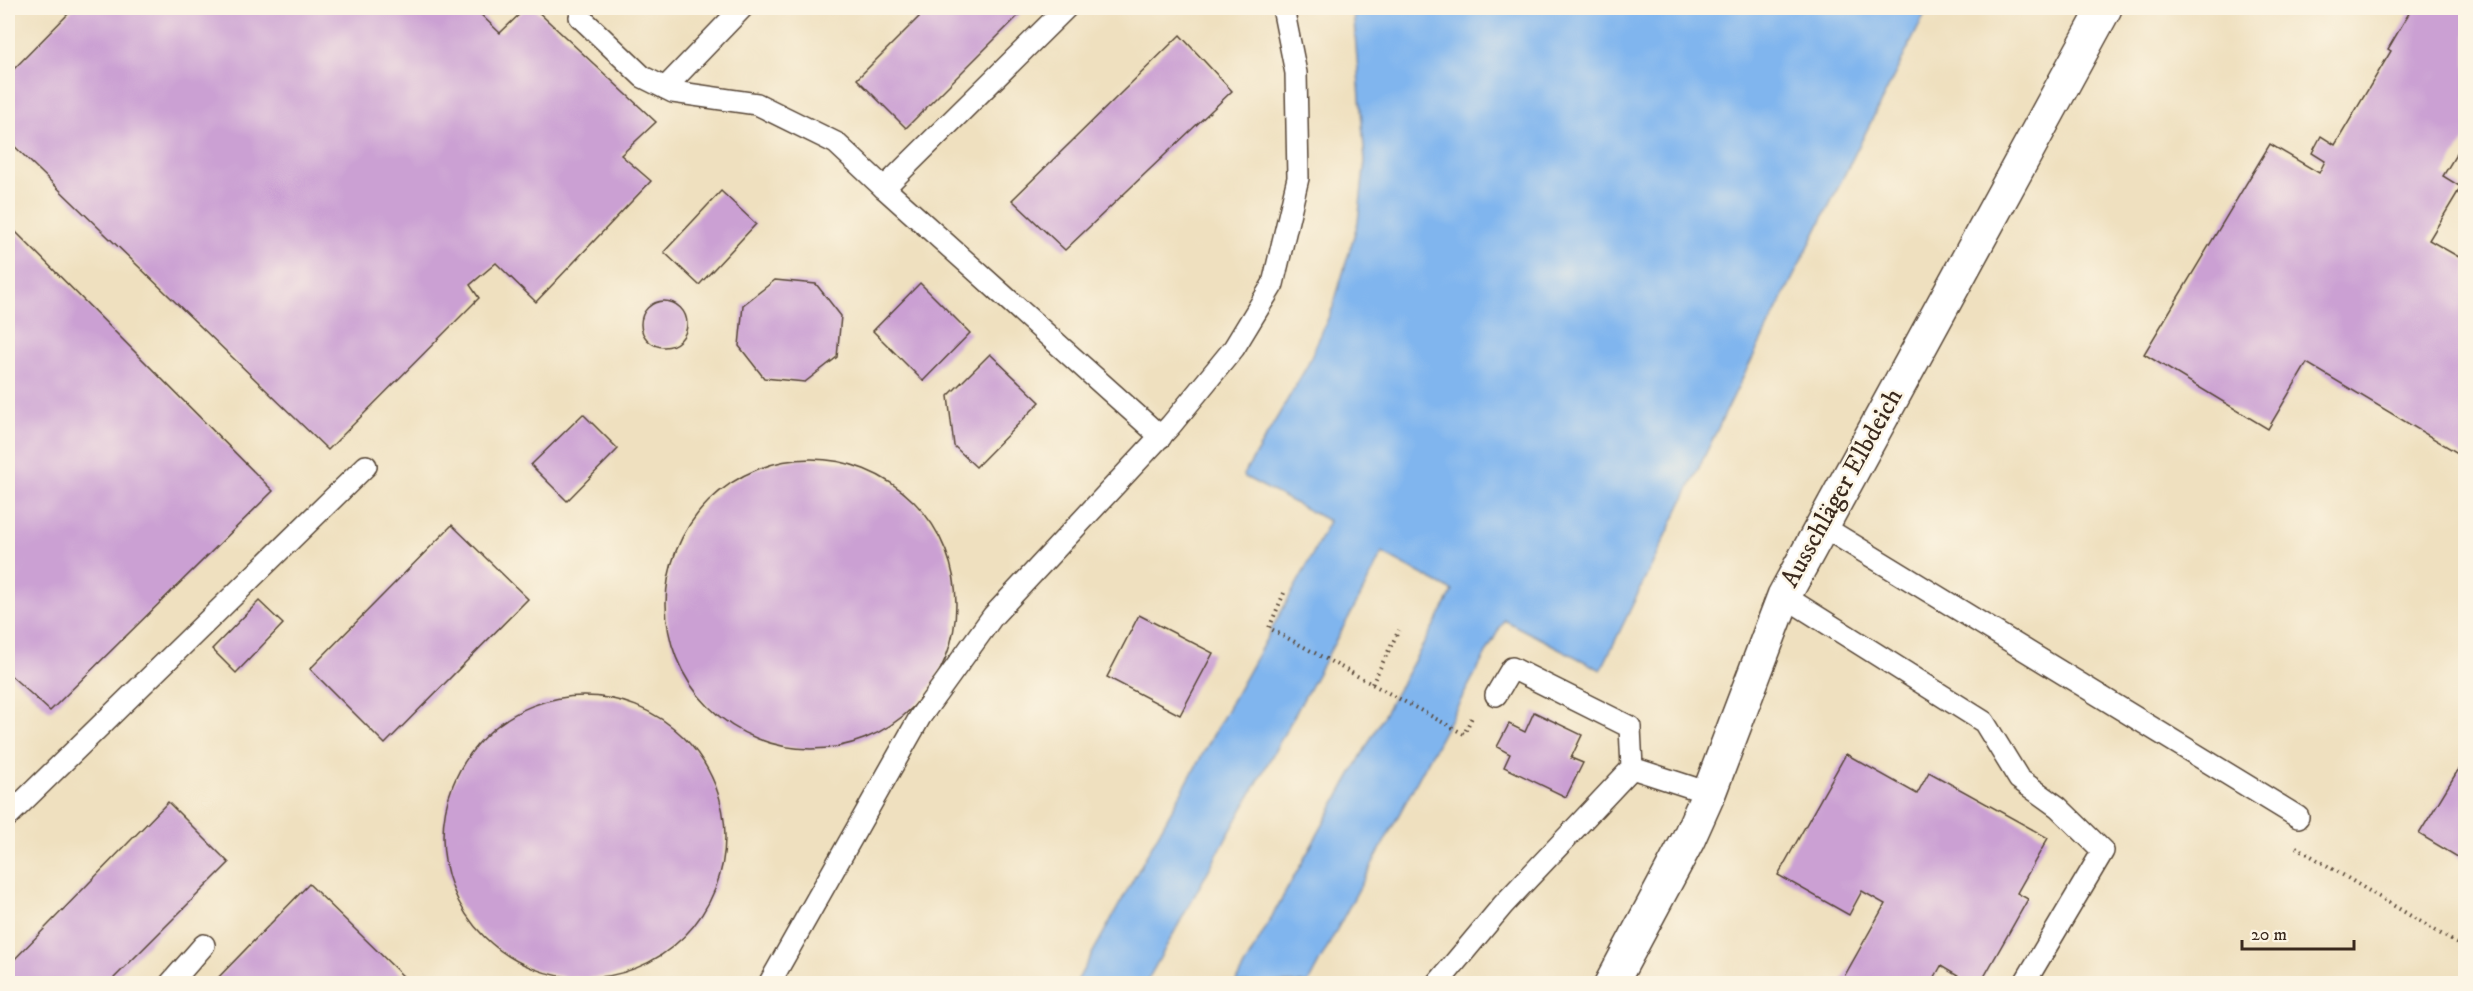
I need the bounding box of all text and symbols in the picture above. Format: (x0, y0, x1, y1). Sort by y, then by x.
street label: Ausschläger Elbdeich (1774, 382, 1911, 593)
scale bar (2242, 913, 2354, 951)
text: 20 m (2251, 924, 2287, 946)

